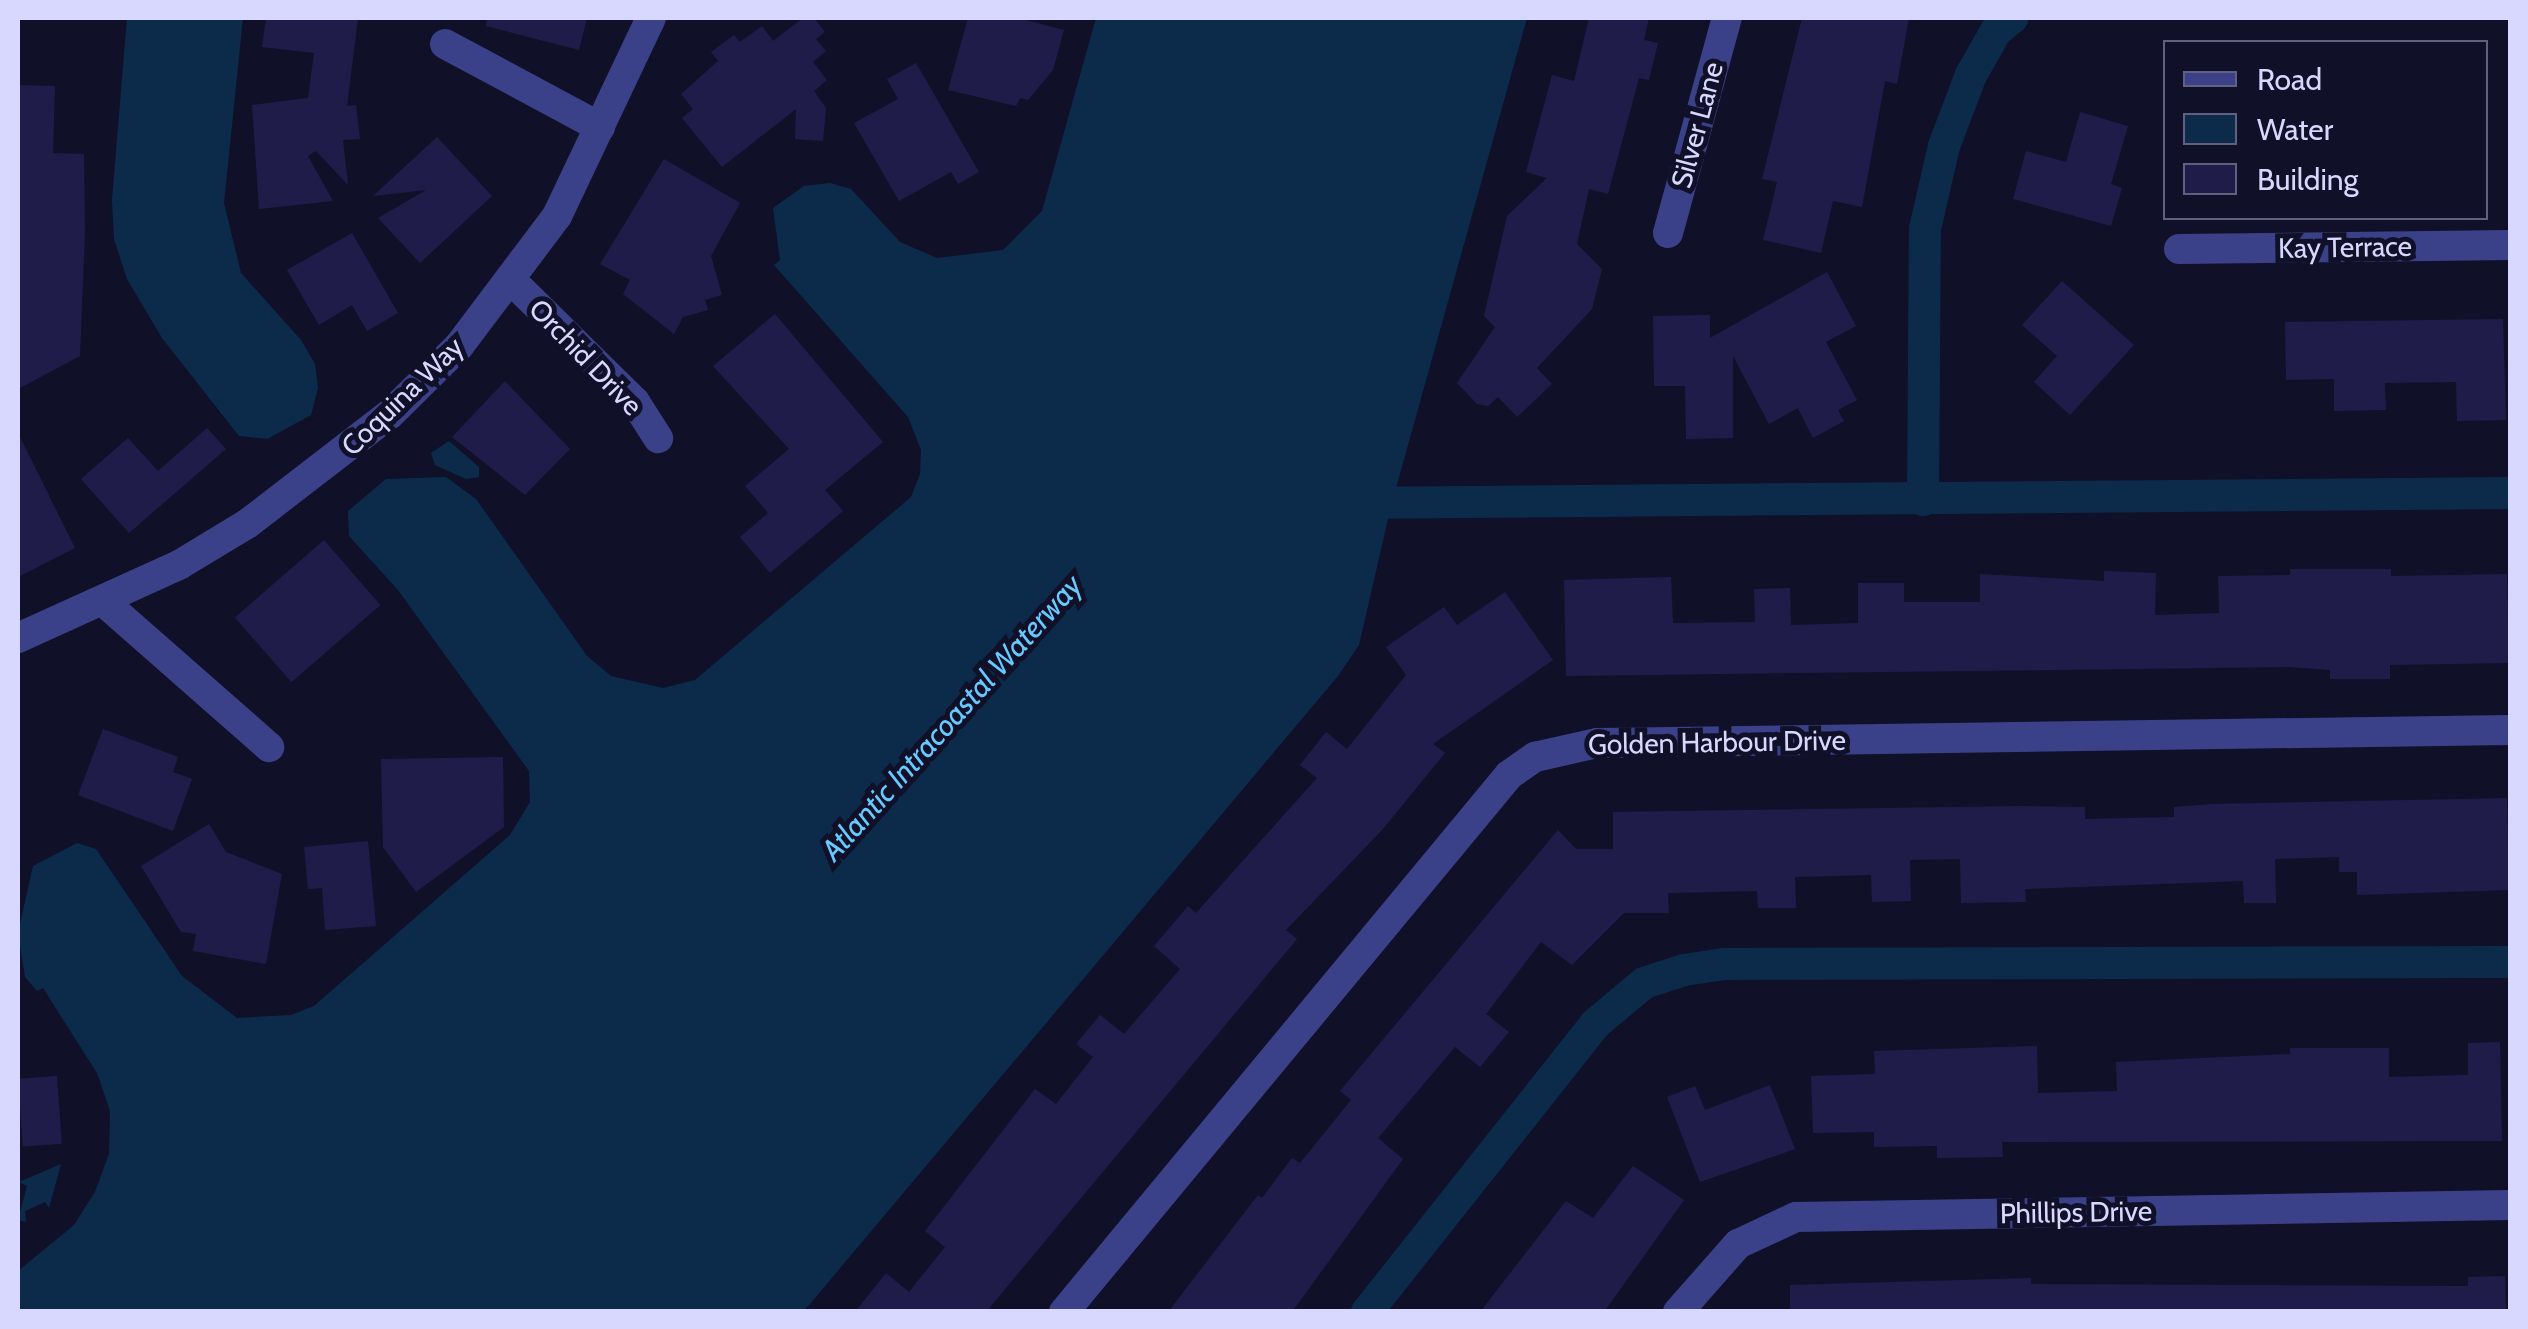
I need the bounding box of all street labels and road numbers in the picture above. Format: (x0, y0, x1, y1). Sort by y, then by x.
street label: Silver Lane (1664, 58, 1730, 192)
street label: Kay Terrace (2278, 229, 2412, 265)
street label: Orchid Drive (522, 292, 650, 422)
street label: Coquina Way (334, 330, 470, 462)
street label: Golden Harbour Drive (1588, 723, 1846, 761)
street label: Phillips Drive (2000, 1194, 2152, 1230)

